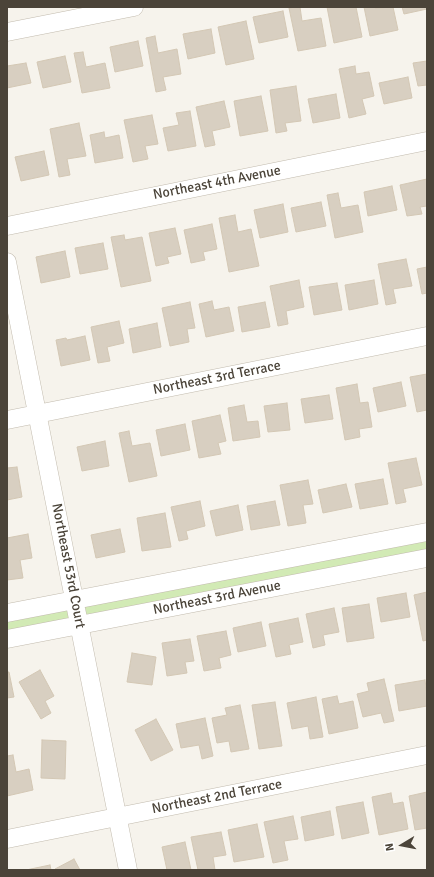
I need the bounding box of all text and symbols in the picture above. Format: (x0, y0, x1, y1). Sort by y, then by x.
street label: Northeast 4th Avenue (152, 162, 282, 204)
street label: Northeast 3rd Terrace (152, 357, 282, 399)
street label: Northeast 53rd Court (48, 502, 88, 630)
street label: Northeast 3rd Avenue (152, 577, 282, 619)
street label: Northeast 2nd Terrace (151, 776, 283, 818)
north arrow (382, 825, 422, 865)
text: N (383, 842, 397, 852)

